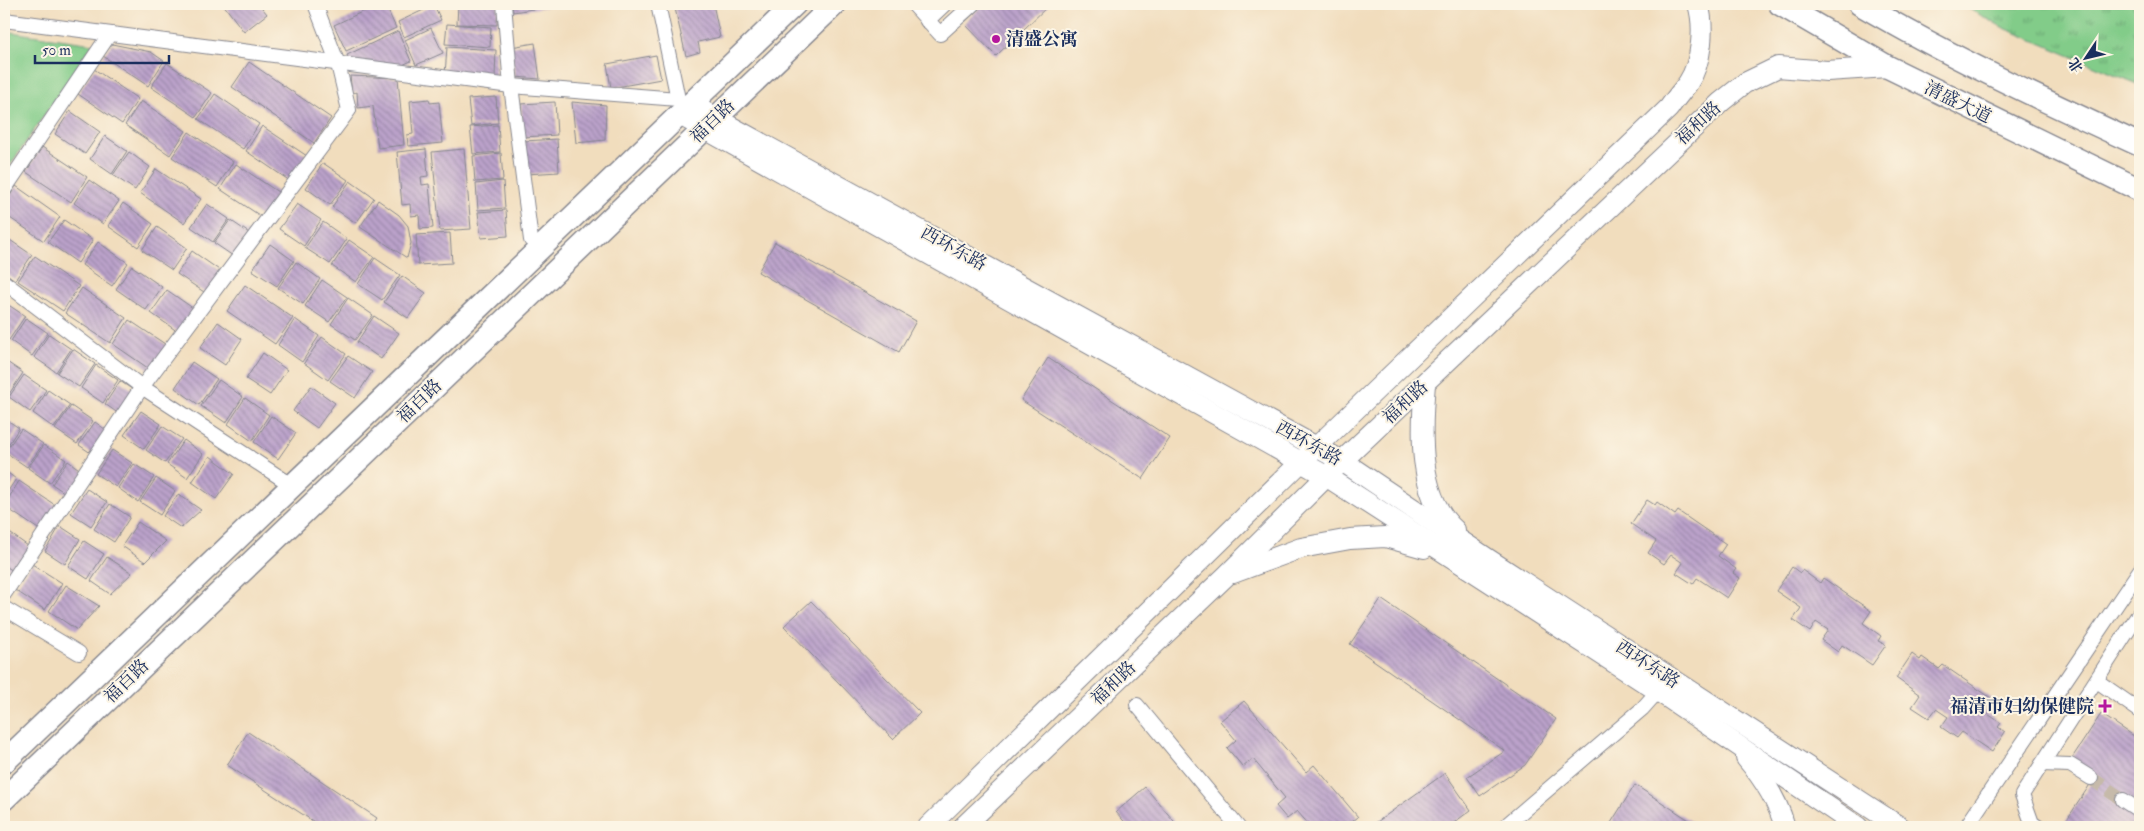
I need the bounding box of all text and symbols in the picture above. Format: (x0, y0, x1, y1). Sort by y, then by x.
place label: 清盛公寓 (1006, 28, 1078, 51)
scale bar (35, 32, 169, 64)
north arrow (2062, 32, 2112, 82)
marker: 清盛公寓 (990, 33, 1002, 45)
text: 50 m (42, 41, 71, 60)
text: 北 (2065, 55, 2087, 76)
street label: 清盛大道 (1920, 76, 1995, 129)
street label: 福百路 (685, 94, 740, 148)
street label: 福和路 (1671, 97, 1726, 150)
street label: 西环东路 (917, 221, 991, 276)
street label: 福百路 (392, 374, 447, 428)
street label: 福和路 (1378, 376, 1433, 429)
street label: 西环东路 (1272, 416, 1346, 471)
street label: 西环东路 (1611, 635, 1684, 694)
street label: 福百路 (99, 654, 154, 708)
street label: 福和路 (1086, 656, 1141, 710)
place label: 福清市妇幼保健院 (1950, 695, 2094, 718)
marker: 福清市妇幼保健院 (2098, 699, 2112, 713)

